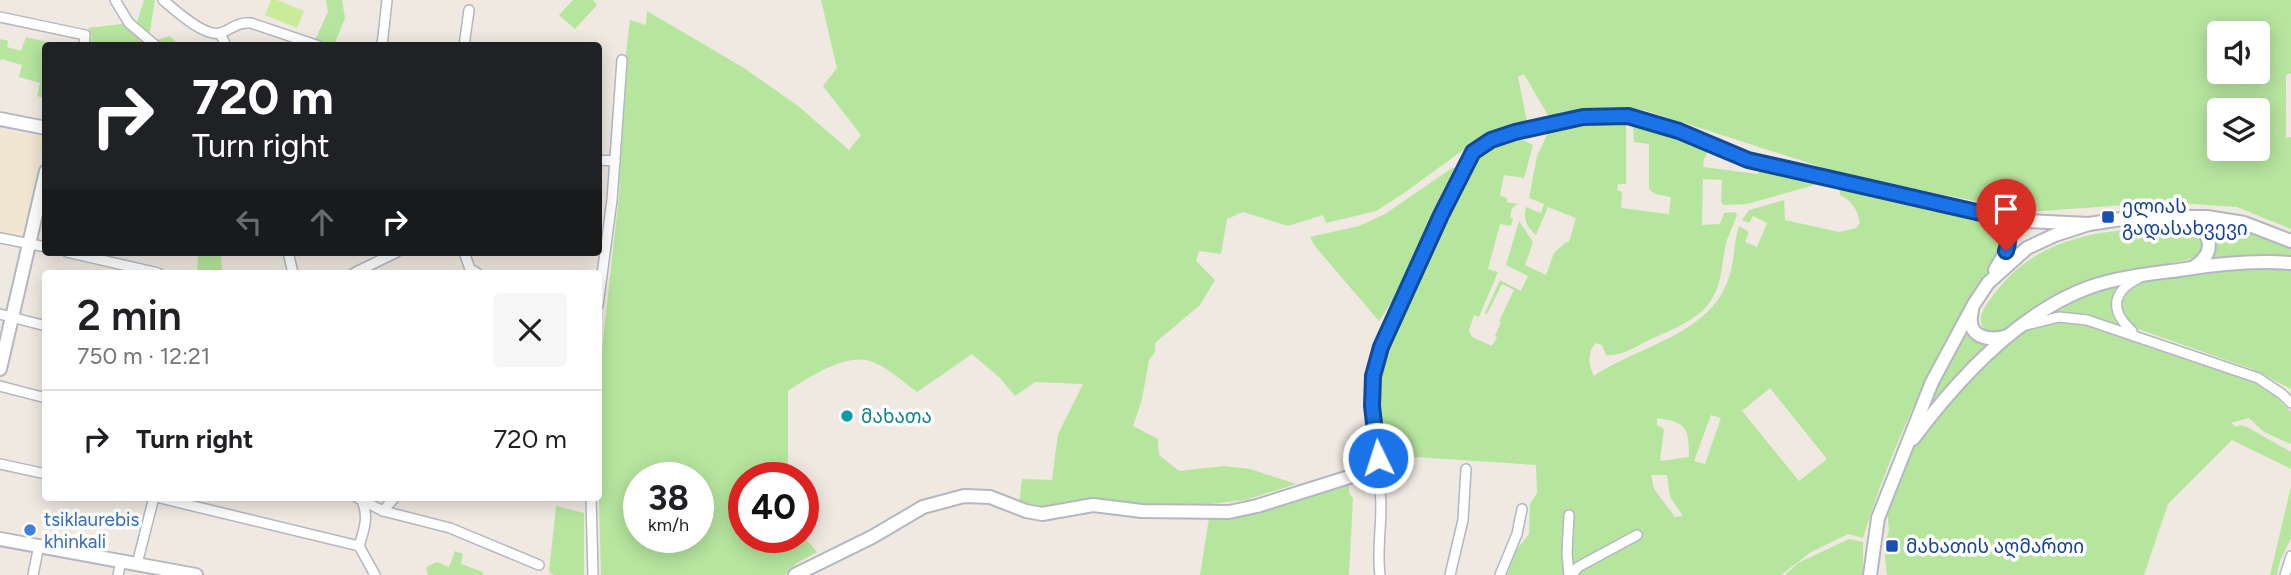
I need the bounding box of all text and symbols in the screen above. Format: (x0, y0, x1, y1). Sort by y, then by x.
map controls (2207, 21, 2270, 161)
button: sound (2207, 21, 2270, 84)
text: 720 m (192, 67, 334, 126)
icon: right (77, 70, 168, 161)
button: layers (2207, 98, 2270, 161)
text: Turn right (192, 127, 330, 165)
pin (1976, 179, 2036, 251)
icon: arrive (1987, 190, 2025, 228)
place label: ელიას გადასახვევი (2122, 195, 2248, 241)
icon: left (230, 203, 268, 241)
icon: ahead (303, 203, 341, 241)
icon: right (376, 203, 414, 241)
marker: ელიას გადასახვევი (2100, 209, 2116, 225)
text: 2 min (77, 290, 182, 341)
button: close (493, 293, 567, 367)
text: 750 m · 12:21 (77, 342, 210, 370)
place label: მახათა (861, 405, 932, 428)
marker: მახათა (839, 408, 855, 424)
icon: right (77, 420, 115, 458)
position arrow (1341, 421, 1415, 495)
text: Turn right (136, 423, 253, 455)
text: 720 m (493, 423, 567, 455)
speed limit sign: 40 (728, 462, 819, 553)
text: 38 (648, 477, 689, 519)
place label: tsiklaurebis khinkali (44, 508, 139, 553)
text: km/h (648, 514, 689, 536)
marker: tsiklaurebis khinkali (22, 522, 38, 538)
place label: მახათის აღმართი (1906, 535, 2084, 559)
marker: მახათის აღმართი (1884, 538, 1900, 554)

